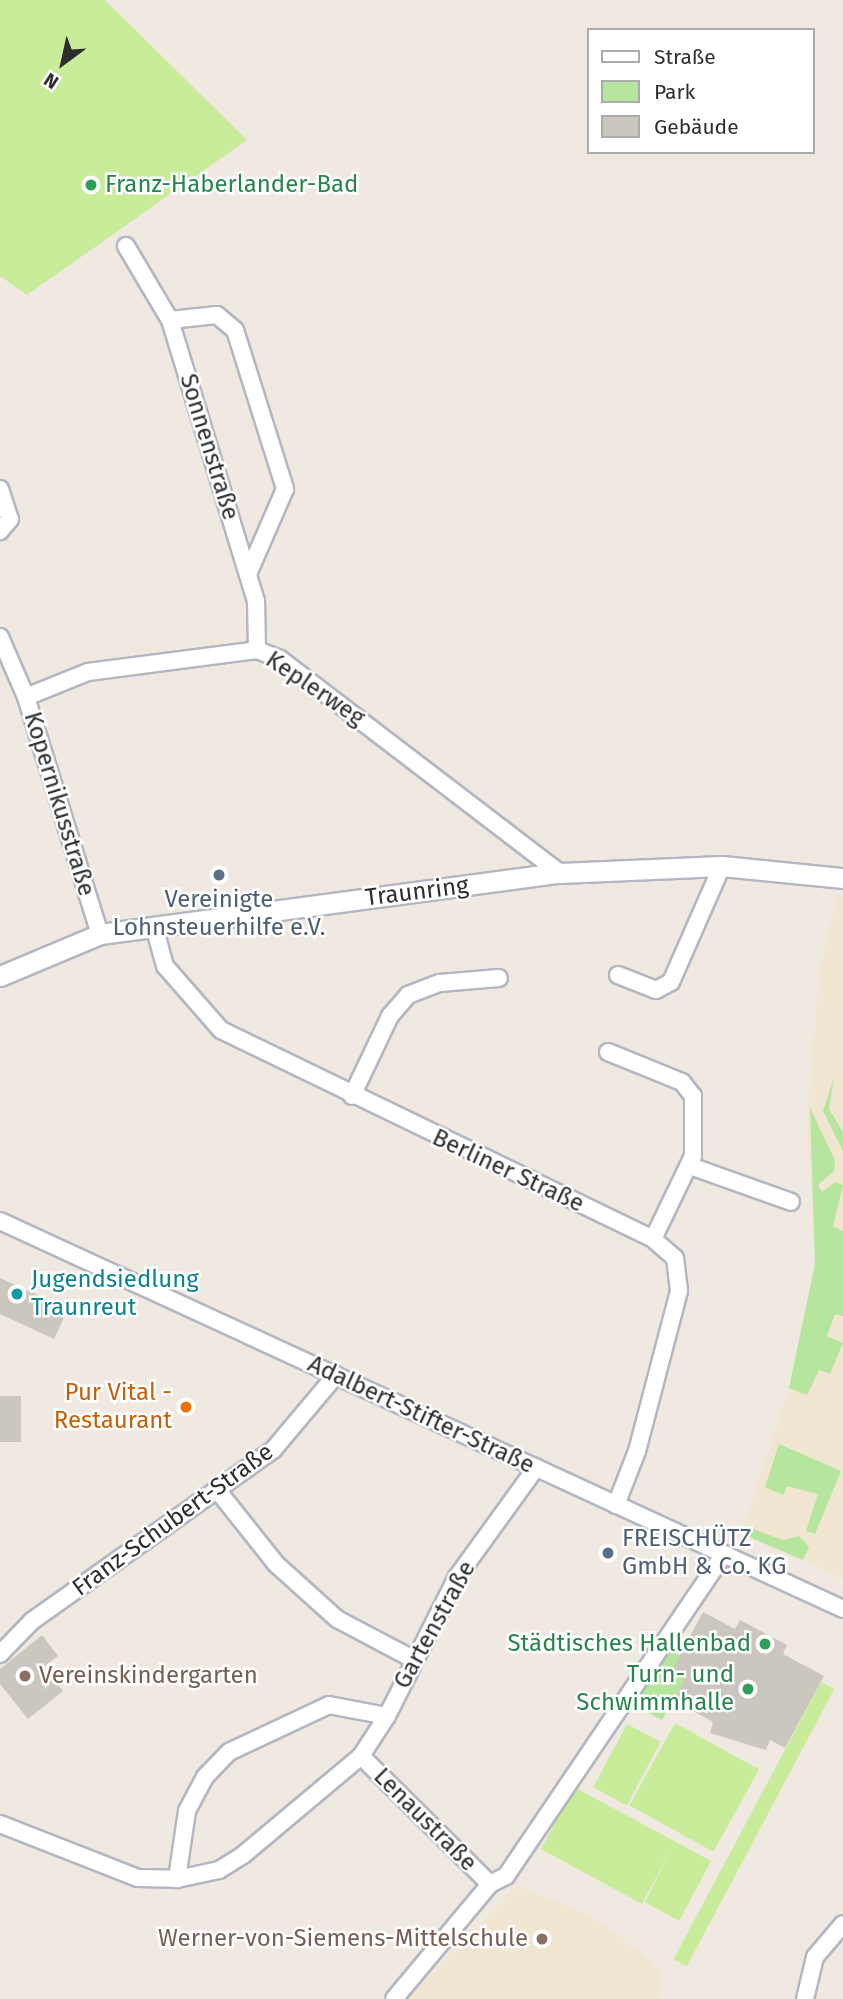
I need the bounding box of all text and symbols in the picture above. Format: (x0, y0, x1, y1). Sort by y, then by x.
north arrow (28, 28, 98, 98)
legend (588, 28, 815, 154)
text: Straße (654, 44, 716, 70)
text: N (40, 68, 63, 94)
text: Park (654, 79, 695, 105)
text: Gebäude (654, 114, 739, 140)
place label: Franz-Haberlander-Bad (105, 171, 358, 199)
marker: Franz-Haberlander-Bad (83, 177, 99, 193)
street label: Sonnenstraße (173, 371, 245, 523)
street label: Keplerweg (260, 645, 370, 733)
street label: Kopernikusstraße (17, 708, 101, 900)
marker: Vereinigte Lohnsteuerhilfe e.V. (211, 867, 227, 883)
street label: Traunring (364, 871, 470, 913)
place label: Vereinigte Lohnsteuerhilfe e.V. (113, 886, 325, 942)
street label: Berliner Straße (428, 1123, 588, 1219)
place label: Jugendsiedlung Traunreut (31, 1266, 199, 1322)
marker: Jugendsiedlung Traunreut (9, 1286, 25, 1302)
street label: Adalbert-Stifter-Straße (303, 1350, 539, 1480)
place label: Pur Vital - Restaurant (54, 1379, 172, 1435)
marker: Pur Vital - Restaurant (178, 1399, 194, 1415)
street label: Franz-Schubert-Straße (67, 1438, 279, 1602)
place label: FREISCHÜTZ GmbH & Co. KG (622, 1525, 786, 1581)
marker: FREISCHÜTZ GmbH & Co. KG (600, 1545, 616, 1561)
street label: Gartenstraße (388, 1556, 482, 1694)
place label: Städtisches Hallenbad (508, 1630, 751, 1658)
marker: Städtisches Hallenbad (757, 1636, 773, 1652)
place label: Turn- und Schwimmhalle (576, 1661, 734, 1717)
place label: Vereinskindergarten (39, 1662, 258, 1690)
marker: Vereinskindergarten (17, 1668, 33, 1684)
marker: Turn- und Schwimmhalle (740, 1681, 756, 1697)
street label: Lenaustraße (367, 1762, 483, 1878)
place label: Werner-von-Siemens-Mittelschule (158, 1925, 528, 1953)
marker: Werner-von-Siemens-Mittelschule (534, 1931, 550, 1947)

